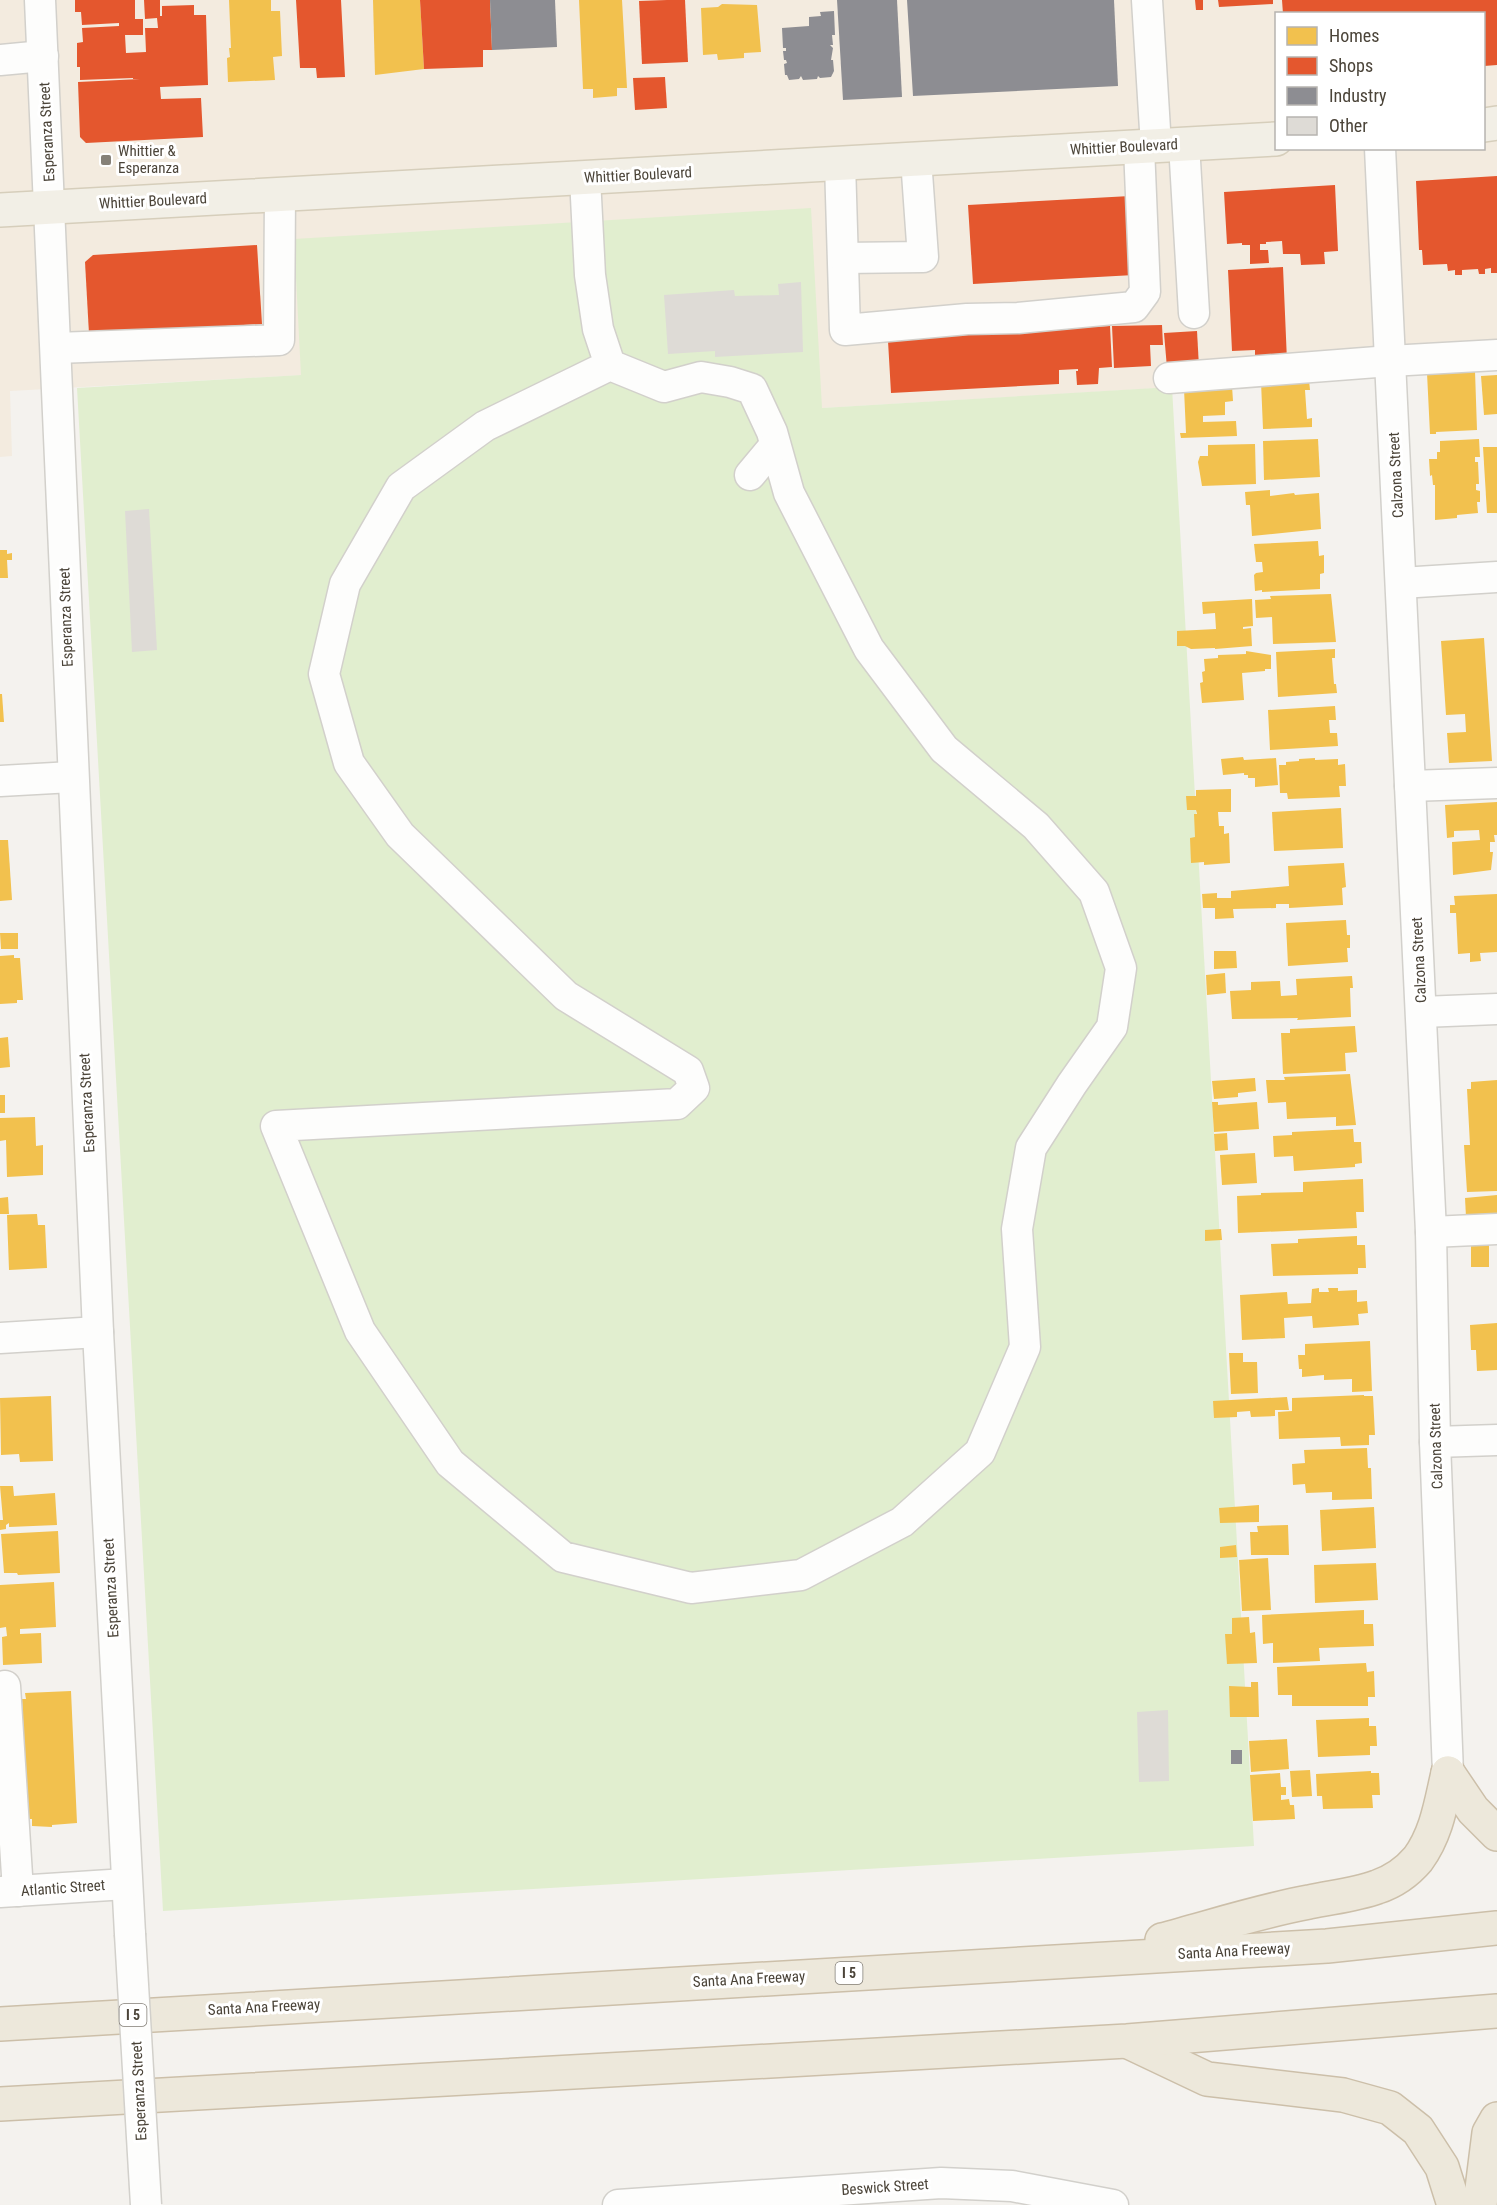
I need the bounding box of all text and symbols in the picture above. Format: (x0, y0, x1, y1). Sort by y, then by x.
legend (1275, 12, 1485, 150)
text: Homes (1329, 25, 1379, 46)
text: Shops (1329, 55, 1373, 76)
street label: Esperanza Street (35, 82, 59, 182)
text: Industry (1329, 85, 1387, 106)
text: Other (1329, 115, 1368, 136)
street label: Whittier Boulevard (1070, 135, 1178, 159)
place label: Whittier & Esperanza (118, 142, 179, 177)
marker: Whittier & Esperanza (99, 153, 113, 167)
street label: Whittier Boulevard (584, 163, 692, 187)
street label: Whittier Boulevard (99, 189, 207, 213)
street label: Calzona Street (1385, 432, 1407, 518)
street label: Esperanza Street (55, 567, 77, 667)
street label: Calzona Street (1408, 917, 1430, 1003)
street label: Esperanza Street (75, 1053, 99, 1153)
street label: Calzona Street (1426, 1403, 1446, 1489)
street label: Esperanza Street (99, 1538, 123, 1638)
street label: Atlantic Street (20, 1876, 106, 1900)
street label: Santa Ana Freeway (1177, 1939, 1291, 1963)
road number: I 5 (836, 1962, 862, 1984)
street label: Santa Ana Freeway (692, 1967, 806, 1991)
street label: Santa Ana Freeway (207, 1995, 321, 2019)
road number: I 5 (120, 2004, 146, 2026)
street label: Esperanza Street (127, 2041, 151, 2141)
street label: Beswick Street (841, 2175, 929, 2199)

